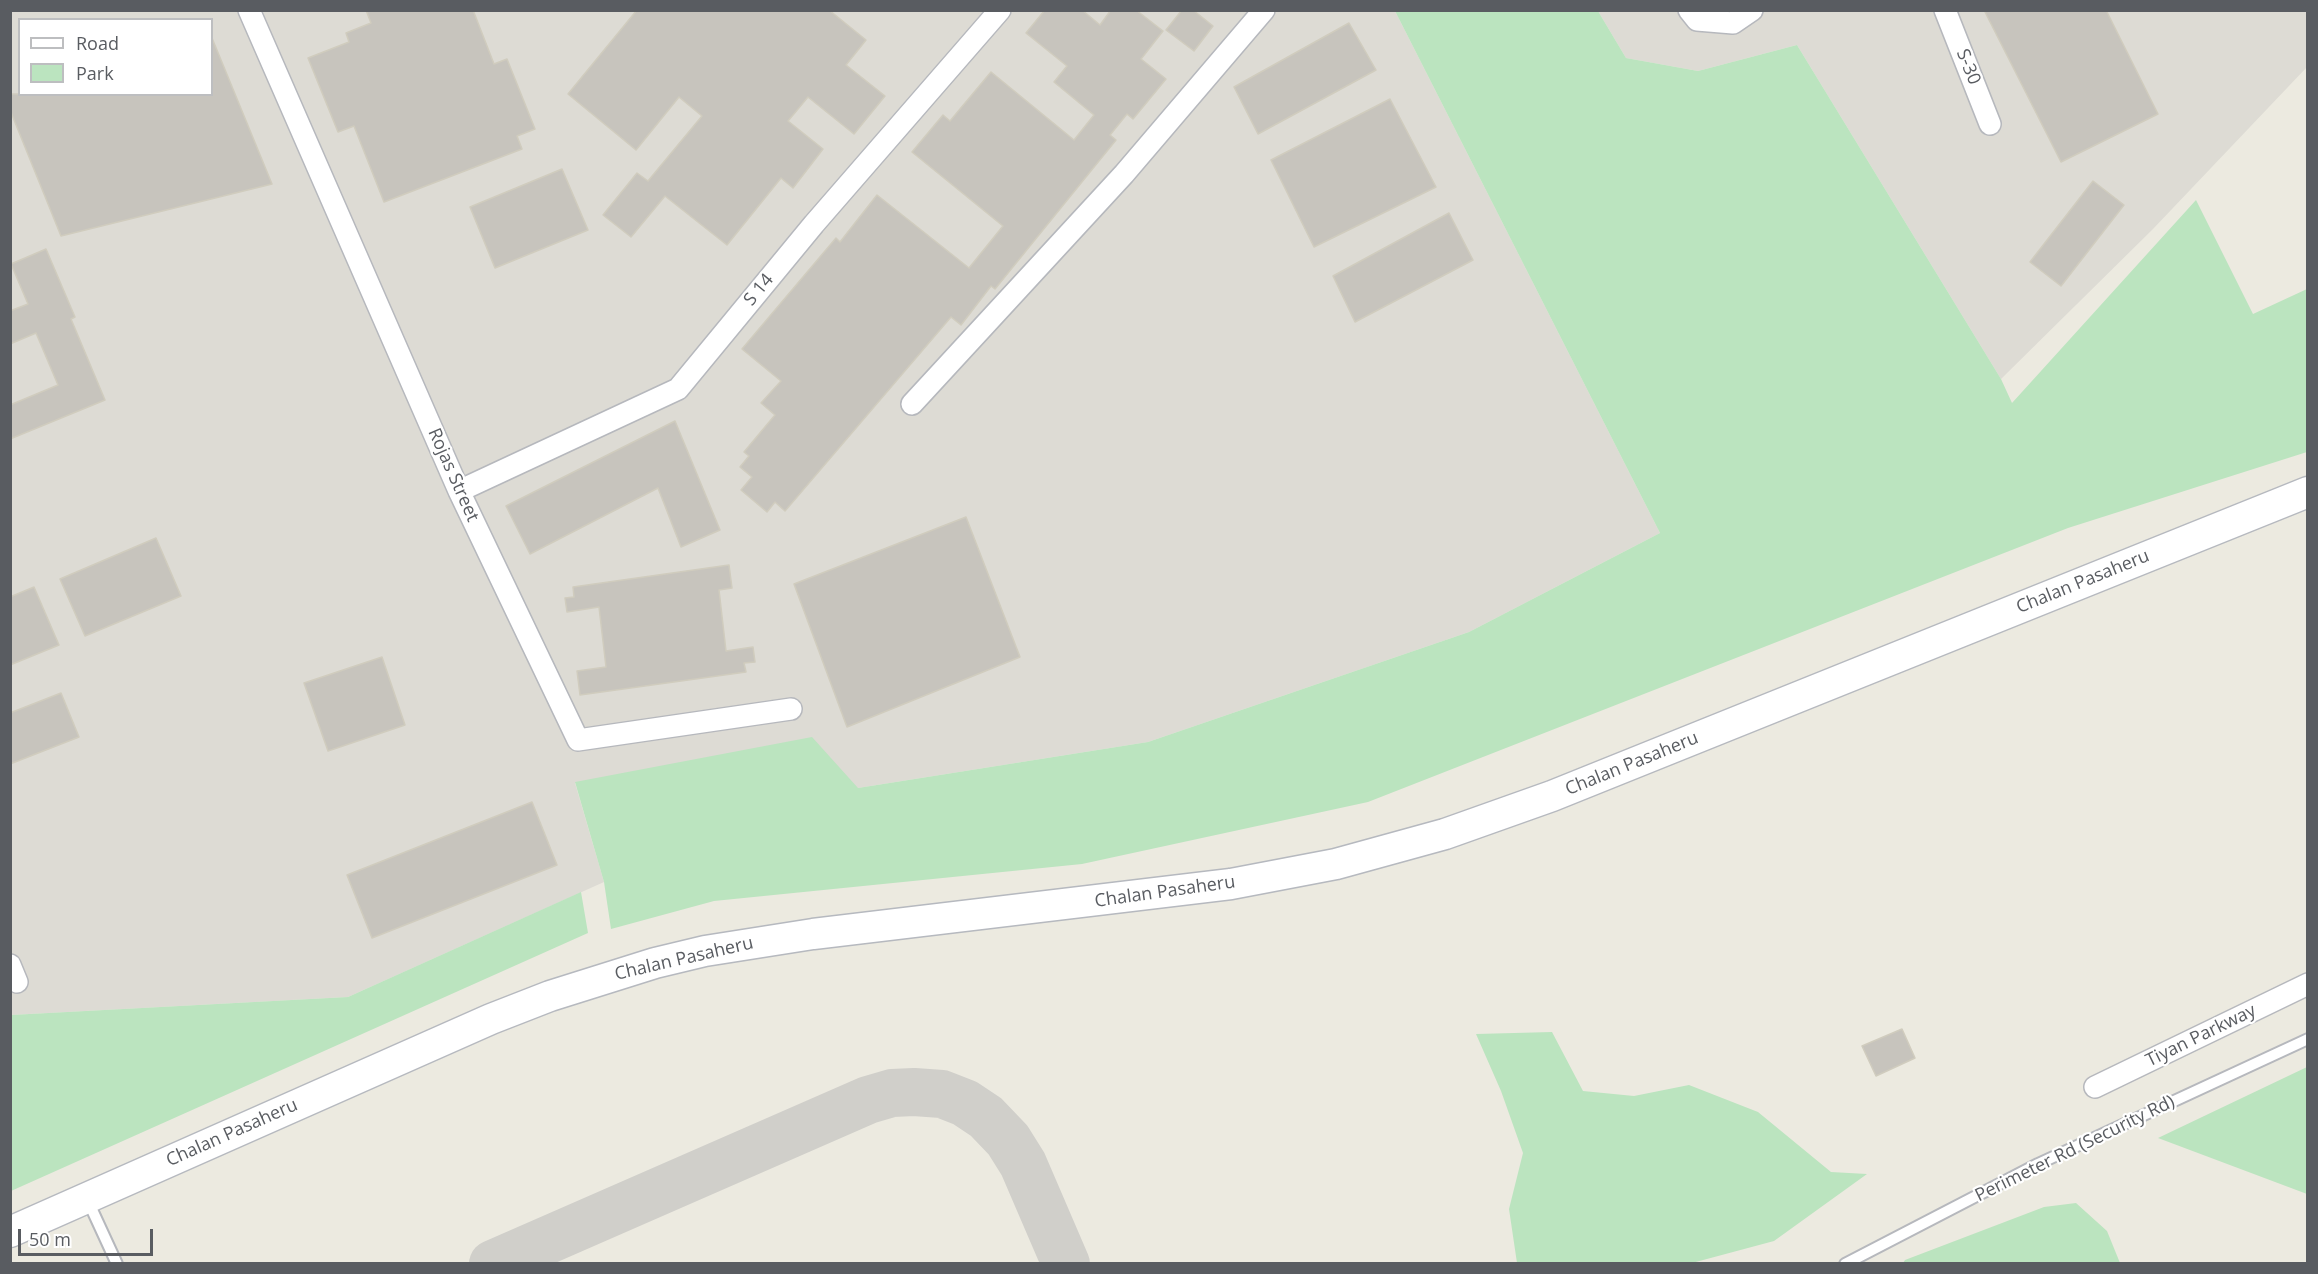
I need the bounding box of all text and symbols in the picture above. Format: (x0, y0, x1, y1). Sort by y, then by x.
legend (18, 18, 213, 96)
text: Road (76, 31, 119, 55)
street label: S-30 (1951, 46, 1985, 88)
text: Park (76, 61, 114, 85)
street label: S 14 (739, 270, 779, 310)
street label: Rojas Street (423, 425, 483, 525)
street label: Chalan Pasaheru (2013, 545, 2153, 619)
street label: Chalan Pasaheru (1562, 727, 1702, 801)
street label: Chalan Pasaheru (1093, 871, 1237, 913)
street label: Chalan Pasaheru (613, 933, 755, 985)
street label: Tiyan Parkway (2142, 1000, 2260, 1072)
street label: Perimeter Rd (Security Rd) (1972, 1091, 2178, 1207)
street label: Chalan Pasaheru (163, 1094, 301, 1172)
scale bar (21, 1217, 156, 1255)
text: 50 m (29, 1227, 71, 1251)

